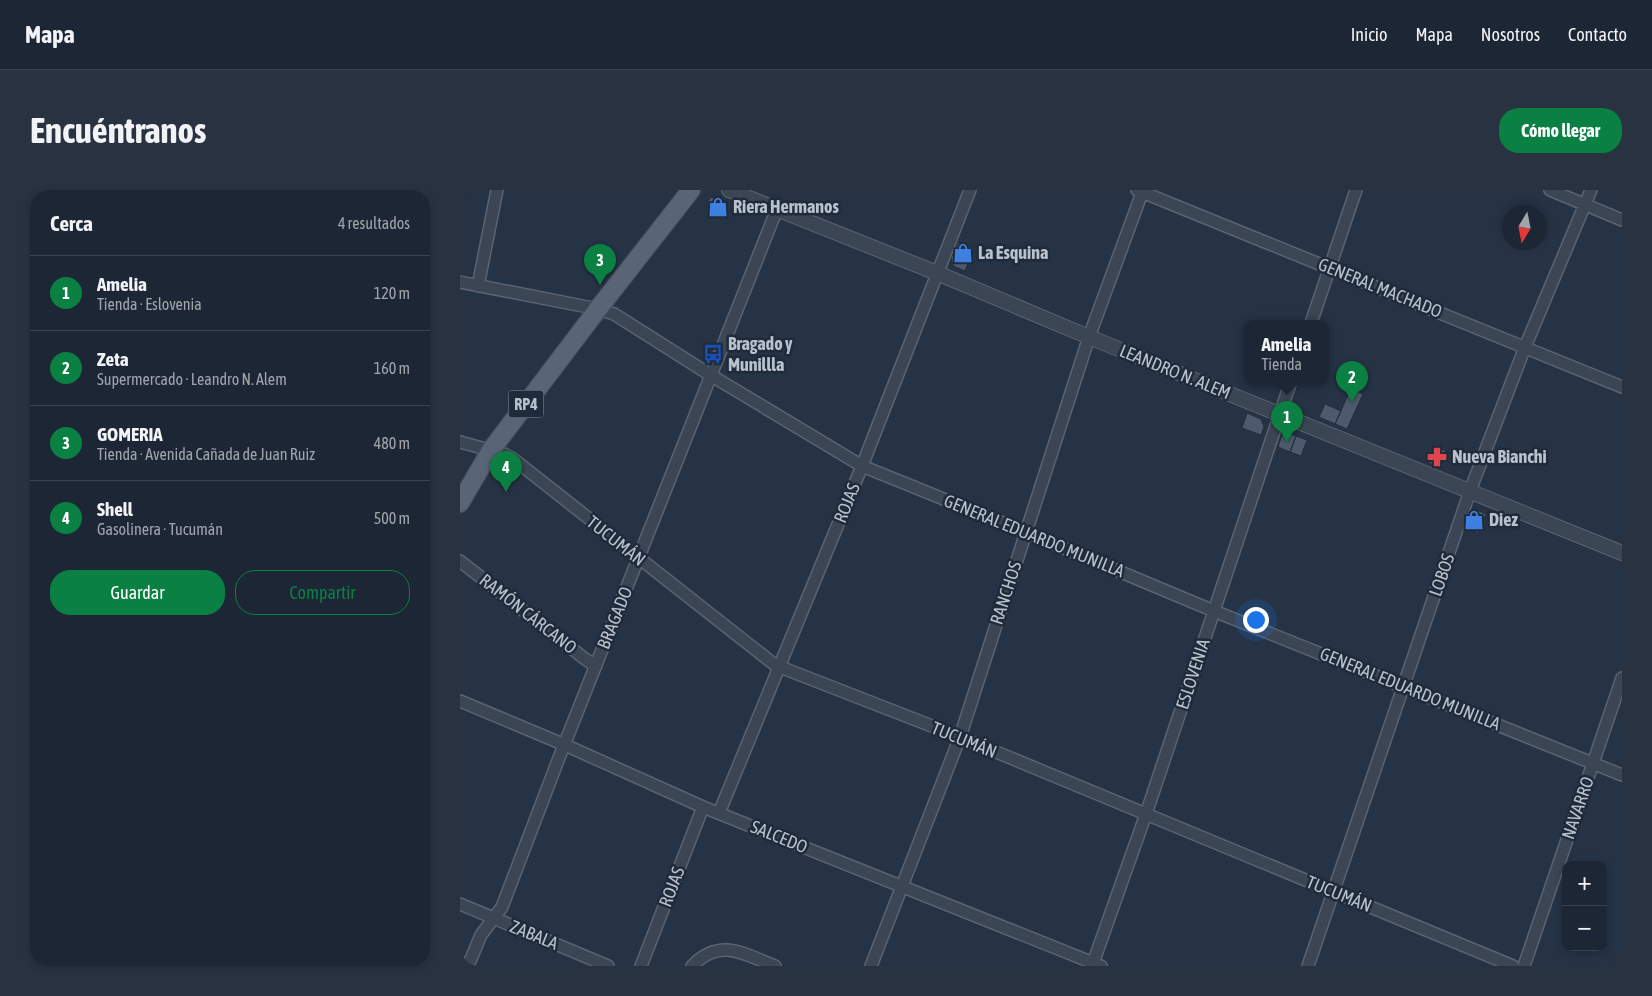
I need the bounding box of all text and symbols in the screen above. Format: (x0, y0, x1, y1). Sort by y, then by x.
text: Mapa (25, 21, 75, 48)
text: Inicio (1351, 24, 1387, 45)
text: Mapa (1415, 24, 1453, 45)
text: Nosotros (1481, 24, 1540, 45)
text: Contacto (1568, 24, 1627, 45)
button: Cómo llegar (1499, 108, 1622, 153)
text: Encuéntranos (30, 110, 206, 150)
shop icon: Riera Hermanos (707, 196, 729, 218)
place label: Riera Hermanos (733, 196, 840, 217)
north arrow (1502, 205, 1547, 250)
text: Cerca (50, 211, 93, 235)
text: 4 resultados (338, 214, 410, 232)
shop icon: La Esquina (952, 242, 974, 264)
place label: La Esquina (978, 242, 1048, 263)
pin: 3 (584, 244, 616, 285)
street label: GENERAL MACHADO (1315, 253, 1445, 322)
text: Amelia (97, 273, 147, 295)
text: 1 (62, 284, 70, 302)
text: 120 m (374, 284, 410, 302)
text: Tienda · Eslovenia (97, 295, 202, 313)
popup (1244, 320, 1329, 385)
place label: Bragado y Munillla (728, 333, 793, 375)
text: Amelia (1262, 333, 1311, 355)
street label: LEANDRO N. ALEM (1117, 340, 1234, 403)
bus stop icon: Bragado y Munillla (702, 343, 724, 365)
text: Zeta (97, 348, 128, 370)
text: Tienda (1262, 355, 1302, 373)
text: 2 (62, 359, 70, 377)
text: 160 m (374, 359, 410, 377)
pin: 2 (1336, 361, 1368, 402)
text: Supermercado · Leandro N. Alem (97, 370, 287, 388)
road number: RP4 (508, 390, 544, 418)
pin: 1 (1271, 401, 1303, 442)
text: GOMERIA (97, 423, 163, 445)
text: 3 (62, 434, 70, 452)
text: 480 m (374, 434, 410, 452)
text: Tienda · Avenida Cañada de Juan Ruiz (97, 445, 315, 463)
pharmacy icon: Nueva Bianchi (1426, 446, 1448, 468)
place label: Nueva Bianchi (1452, 446, 1547, 467)
pin: 4 (490, 451, 522, 492)
street label: ROJAS (829, 479, 864, 526)
street label: GENERAL EDUARDO MUNILLA (941, 490, 1128, 581)
text: Shell (97, 498, 133, 520)
text: 4 (62, 509, 70, 527)
text: 500 m (374, 509, 410, 527)
shop icon: Diez (1463, 509, 1485, 531)
place label: Diez (1489, 509, 1518, 530)
street label: TUCUMÁN (583, 511, 650, 570)
text: Gasolinera · Tucumán (97, 520, 223, 538)
street label: LOBOS (1424, 550, 1459, 599)
street label: RANCHOS (985, 558, 1026, 627)
street label: RAMÓN CÁRCANO (476, 569, 581, 658)
button: Guardar (50, 570, 225, 615)
button: Compartir (235, 570, 410, 615)
street label: BRAGADO (593, 584, 637, 652)
your location (1243, 607, 1269, 633)
street label: ESLOVENIA (1171, 636, 1214, 712)
street label: GENERAL EDUARDO MUNILLA (1317, 643, 1504, 734)
street label: TUCUMÁN (928, 717, 1000, 762)
street label: NAVARRO (1557, 774, 1598, 842)
street label: SALCEDO (748, 816, 811, 857)
map controls (1562, 861, 1607, 951)
button: + (1562, 861, 1607, 906)
street label: ROJAS (654, 864, 689, 910)
street label: TUCUMÁN (1303, 871, 1375, 916)
button: − (1562, 906, 1607, 951)
street label: ZABALA (507, 915, 561, 954)

